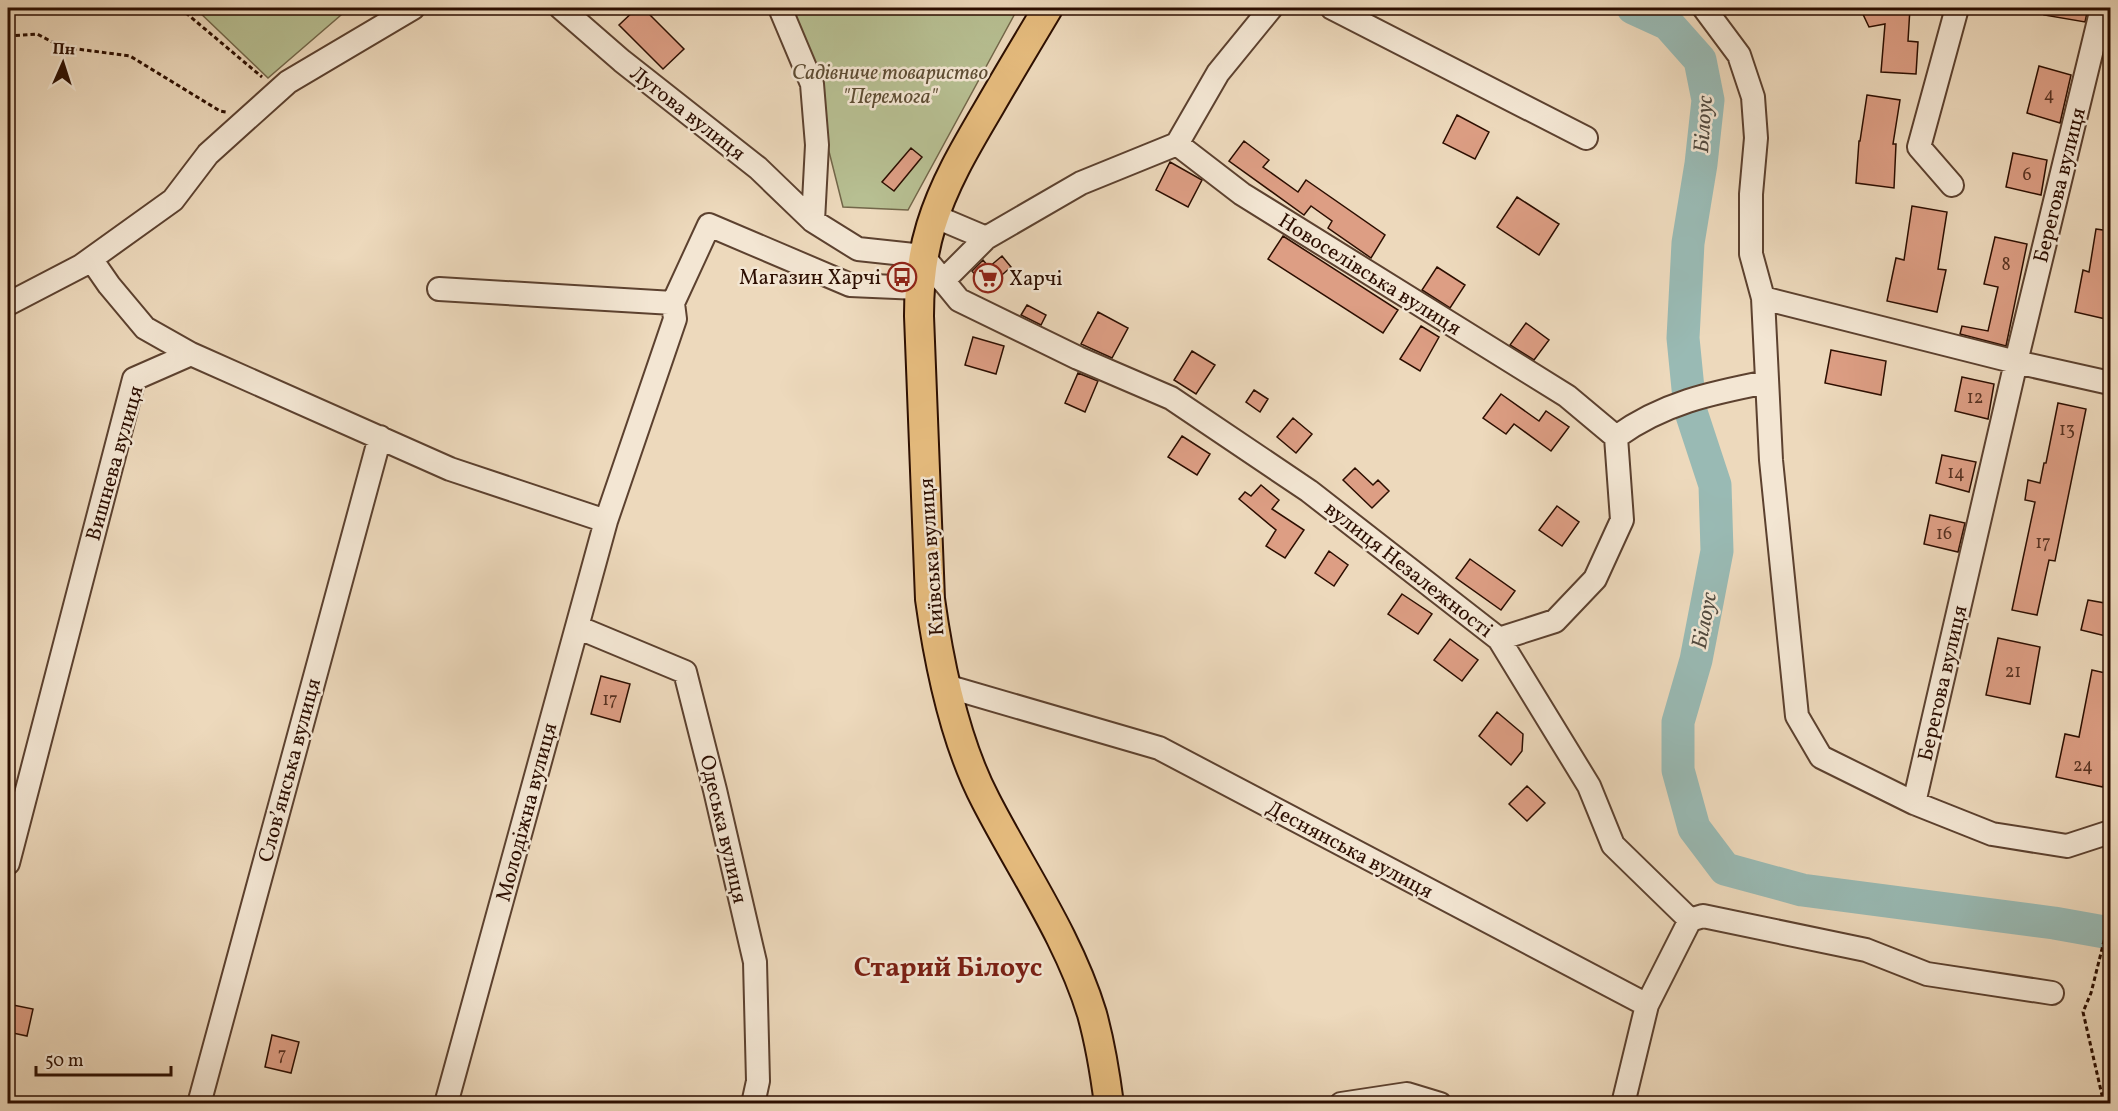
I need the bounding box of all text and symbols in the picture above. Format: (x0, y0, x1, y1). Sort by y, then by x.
north arrow (33, 33, 93, 93)
text: Пн (52, 38, 76, 62)
park label: Садівниче товариство "Перемога" (792, 59, 988, 112)
street label: Лугова вулиця (623, 60, 751, 168)
house number: 4 (2044, 83, 2054, 108)
water label: Білоус (1687, 95, 1722, 154)
street label: Берегова вулиця (2027, 105, 2094, 266)
house number: 6 (2022, 163, 2032, 188)
street label: Новоселівська вулиця (1272, 207, 1466, 343)
house number: 8 (2001, 253, 2011, 278)
bus stop icon: Магазин Харчі (886, 261, 918, 293)
supermarket icon: Харчі (972, 262, 1004, 294)
place label: Магазин Харчі (739, 264, 881, 293)
place label: Харчі (1009, 265, 1062, 294)
street label: Вишнева вулиця (79, 382, 151, 544)
house number: 12 (1967, 386, 1983, 411)
house number: 13 (2059, 418, 2075, 443)
house number: 14 (1947, 461, 1965, 486)
street label: Київська вулиця (913, 477, 952, 637)
street label: вулиця Незалежності (1318, 495, 1498, 645)
house number: 16 (1936, 522, 1952, 547)
house number: 17 (2035, 531, 2051, 556)
water label: Білоус (1685, 590, 1726, 651)
street label: Берегова вулиця (1911, 603, 1975, 764)
house number: 21 (2005, 660, 2021, 685)
street label: Словʼянська вулиця (252, 675, 329, 866)
house number: 17 (602, 688, 618, 713)
street label: Молодіжна вулиця (490, 720, 565, 905)
street label: Одеська вулиця (691, 752, 754, 906)
house number: 24 (2073, 754, 2093, 779)
street label: Деснянська вулиця (1261, 794, 1438, 907)
district label: Старий Білоус (854, 950, 1042, 988)
scale bar (36, 1039, 171, 1077)
house number: 7 (278, 1043, 286, 1068)
text: 50 m (45, 1049, 84, 1074)

